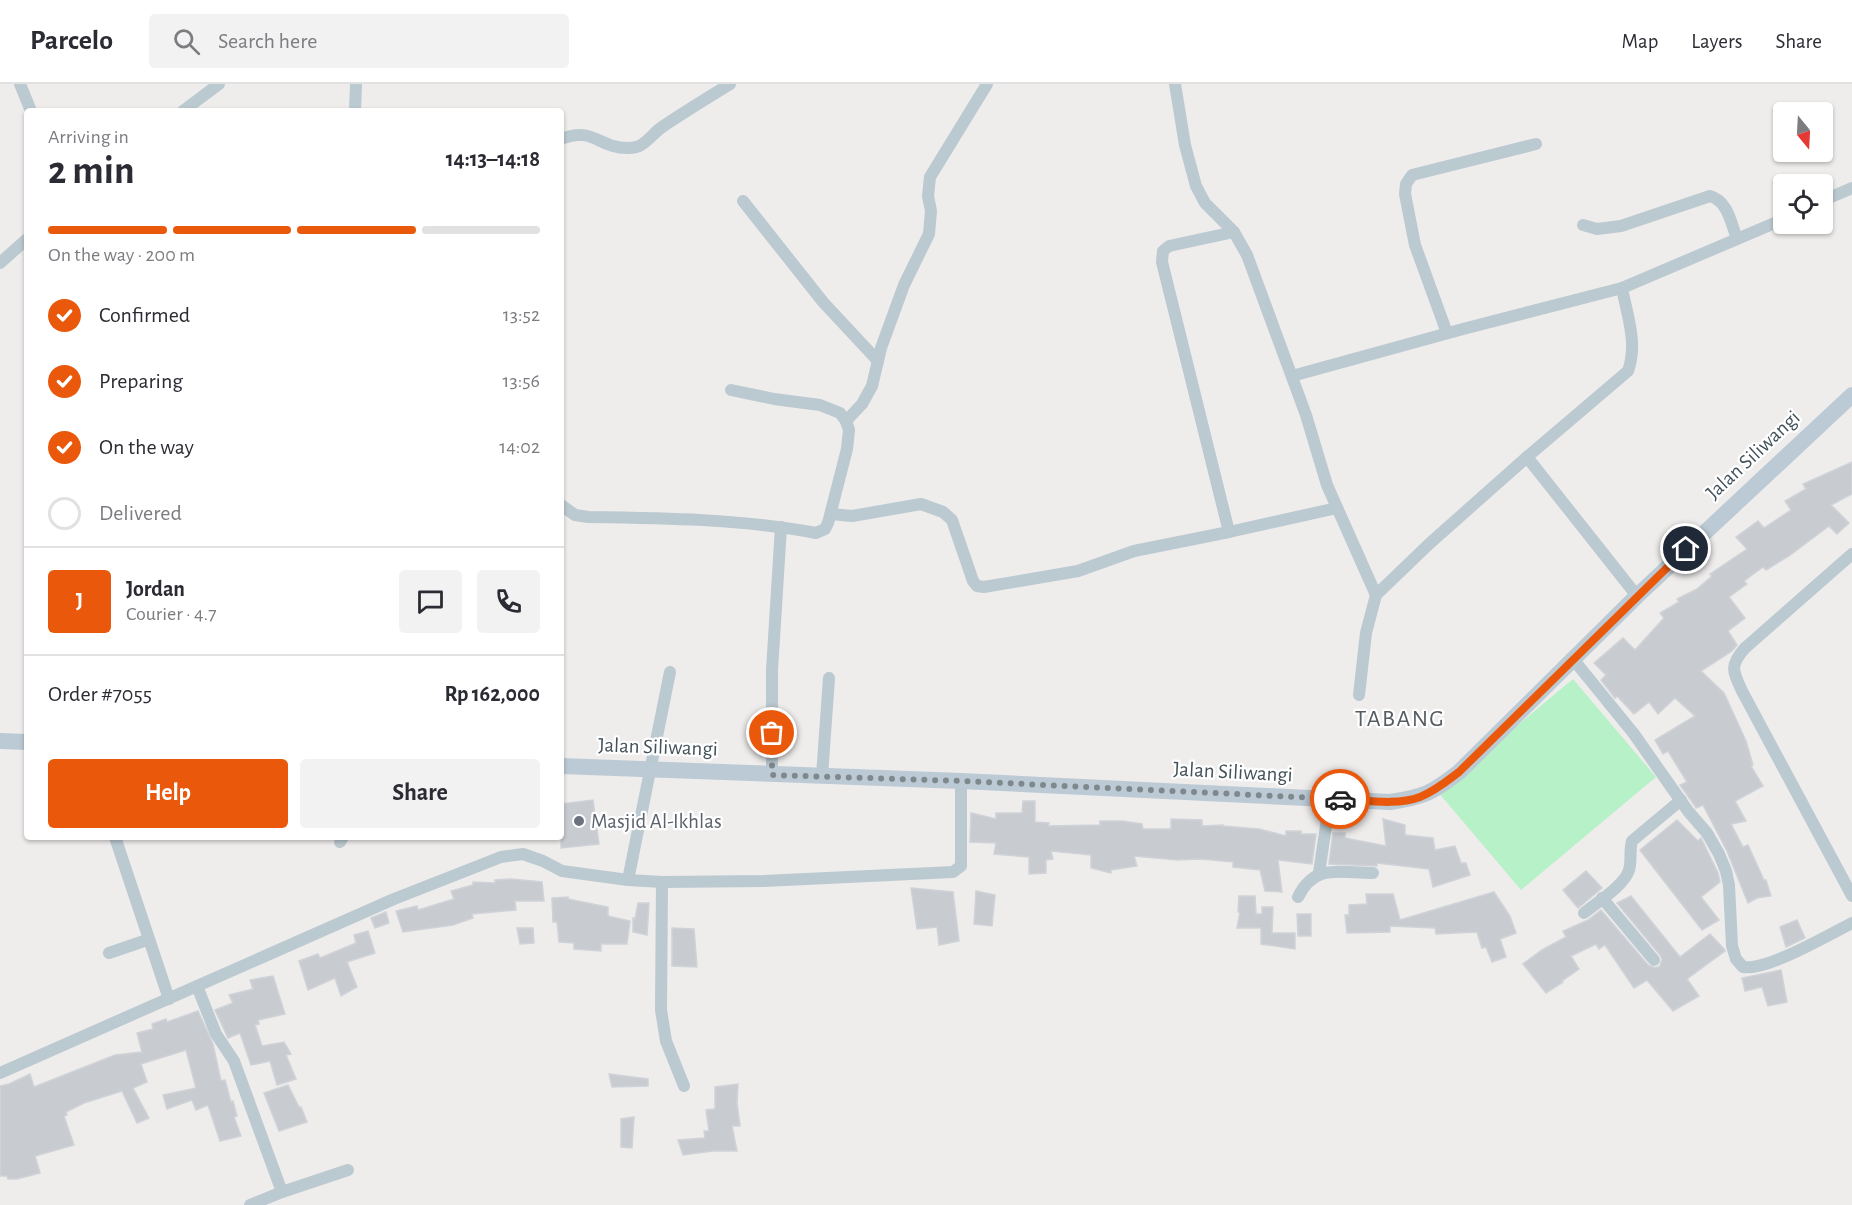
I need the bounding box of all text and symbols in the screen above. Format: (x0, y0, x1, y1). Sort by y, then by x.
search box (149, 14, 569, 68)
icon: search (170, 25, 203, 58)
text: Parcelo (30, 27, 113, 55)
text: Search here (218, 30, 317, 52)
text: Map (1622, 31, 1658, 52)
text: Layers (1691, 31, 1742, 52)
text: Share (1775, 31, 1822, 52)
north arrow (1773, 102, 1833, 162)
map controls (1773, 102, 1833, 234)
text: Arriving in (48, 127, 129, 147)
text: 14:13–14:18 (446, 148, 540, 170)
text: 2 min (48, 152, 135, 191)
button: locate (1773, 174, 1833, 234)
text: On the way · 200 m (48, 245, 195, 265)
icon: check (48, 299, 81, 332)
text: Confirmed (99, 304, 190, 326)
text: 13:52 (503, 305, 540, 325)
icon: check (48, 365, 81, 398)
text: Preparing (99, 370, 183, 392)
text: 13:56 (503, 371, 540, 391)
street label: Jalan Siliwangi (1702, 407, 1804, 503)
icon: check (48, 431, 81, 464)
text: On the way (99, 436, 194, 458)
text: 14:02 (499, 437, 540, 457)
text: Delivered (99, 502, 182, 524)
pin (1660, 523, 1711, 574)
icon: home (1669, 532, 1702, 565)
button: chat (399, 570, 462, 633)
button: phone (477, 570, 540, 633)
text: Jordan (126, 578, 185, 600)
text: J (76, 590, 83, 612)
text: Courier · 4.7 (126, 604, 217, 624)
text: Order #7055 (48, 683, 152, 705)
text: Rp 162,000 (444, 683, 540, 705)
pin (746, 707, 797, 758)
district label: TABANG (1355, 707, 1445, 731)
icon: bag (755, 716, 788, 749)
street label: Jalan Siliwangi (598, 734, 718, 760)
street label: Jalan Siliwangi (1173, 758, 1293, 786)
button: Help (48, 759, 288, 828)
button: Share (300, 759, 540, 828)
courier (1310, 769, 1370, 829)
icon: car (1324, 783, 1357, 816)
place label: Masjid Al-Ikhlas (591, 811, 722, 832)
marker: Masjid Al-Ikhlas (572, 814, 586, 828)

